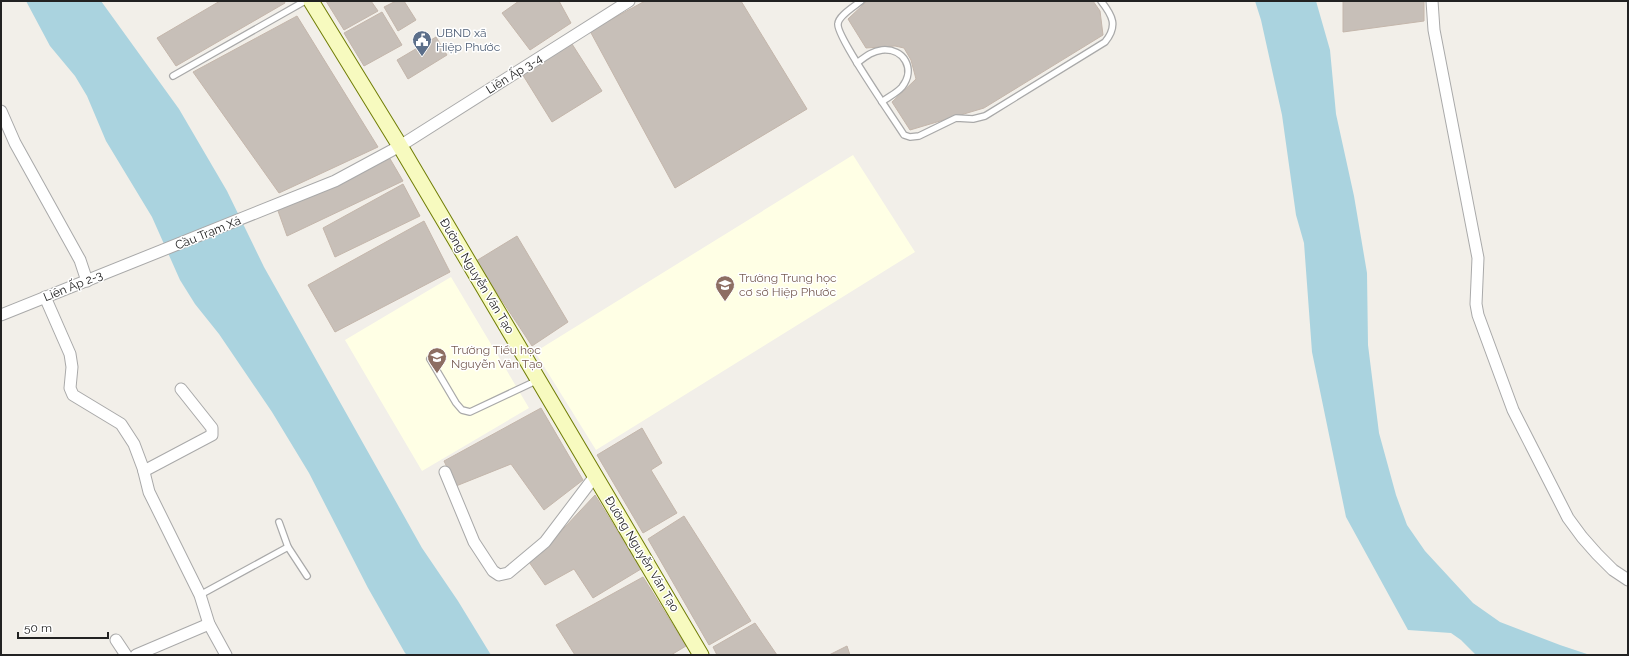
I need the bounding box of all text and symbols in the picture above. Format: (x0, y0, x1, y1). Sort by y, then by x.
place label: UBND xã Hiệp Phước (436, 26, 501, 54)
public building icon: UBND xã Hiệp Phước (411, 29, 433, 57)
street label: Liên Ấp 3-4 (483, 51, 545, 97)
street label: Cầu Trạm Xá (173, 213, 243, 253)
street label: Đường Nguyễn Văn Tạo (437, 216, 517, 336)
street label: Liên Ấp 2-3 (41, 268, 105, 304)
place label: Trường Trung học cơ sở Hiệp Phước (739, 271, 837, 299)
school or university icon: Trường Trung học cơ sở Hiệp Phước (714, 274, 736, 302)
place label: Trường Tiểu học Nguyễn Văn Tạo (451, 343, 543, 371)
school or university icon: Trường Tiểu học Nguyễn Văn Tạo (426, 346, 448, 374)
street label: Đường Nguyễn Văn Tạo (602, 494, 682, 614)
scale bar (18, 614, 108, 640)
text: 50 m (24, 621, 52, 635)

